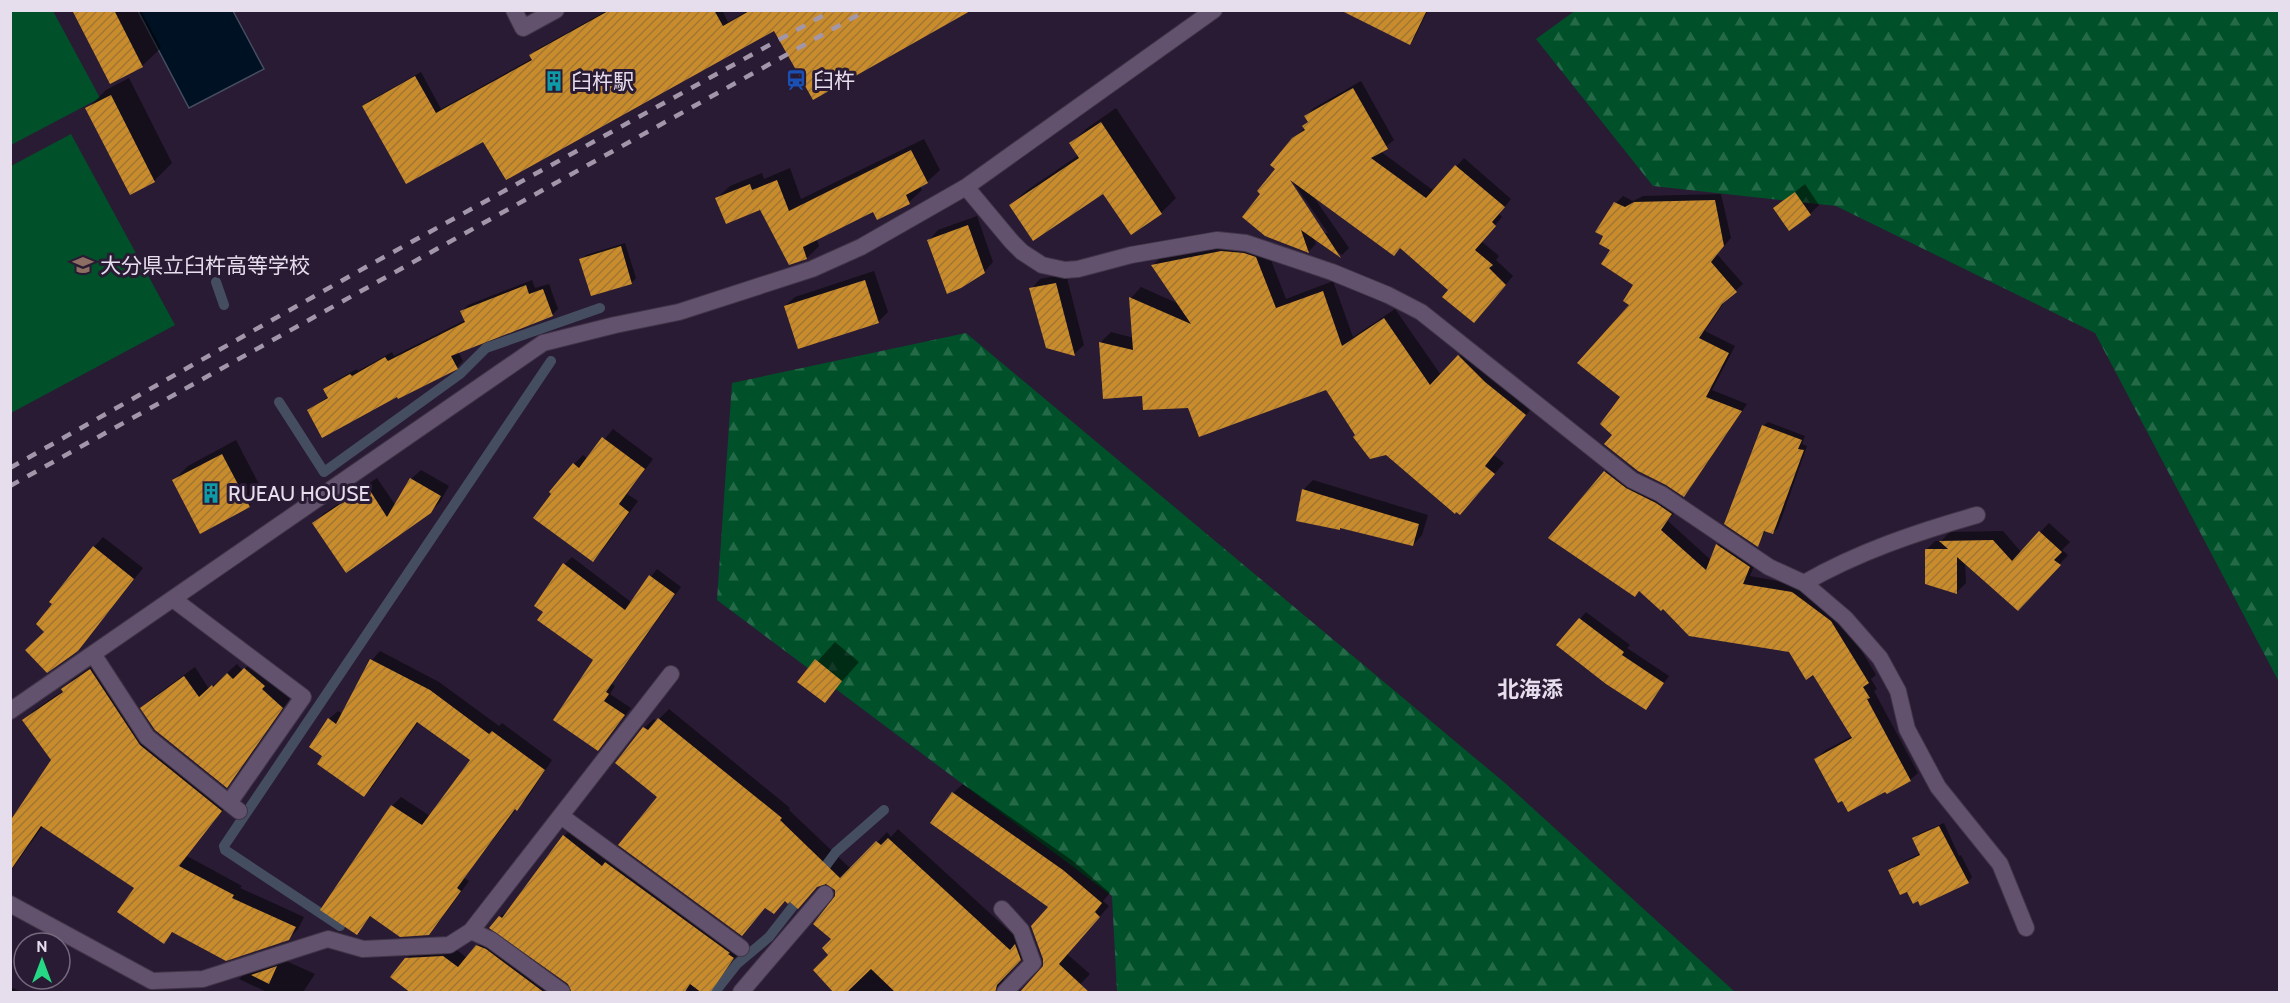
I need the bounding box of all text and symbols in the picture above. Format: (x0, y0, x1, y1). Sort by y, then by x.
station icon: 臼杵 (784, 68, 808, 92)
place label: 臼杵 (813, 68, 855, 93)
building icon: 臼杵駅 (542, 69, 566, 93)
place label: 臼杵駅 (571, 69, 634, 94)
school or university icon: 大分県立臼杵高等学校 (71, 253, 95, 277)
place label: 大分県立臼杵高等学校 (100, 253, 310, 278)
building icon: RUEAU HOUSE (199, 481, 223, 505)
place label: RUEAU HOUSE (228, 481, 370, 506)
district label: 北海添 (1497, 676, 1563, 703)
north arrow (12, 931, 72, 991)
text: N (36, 937, 48, 956)

